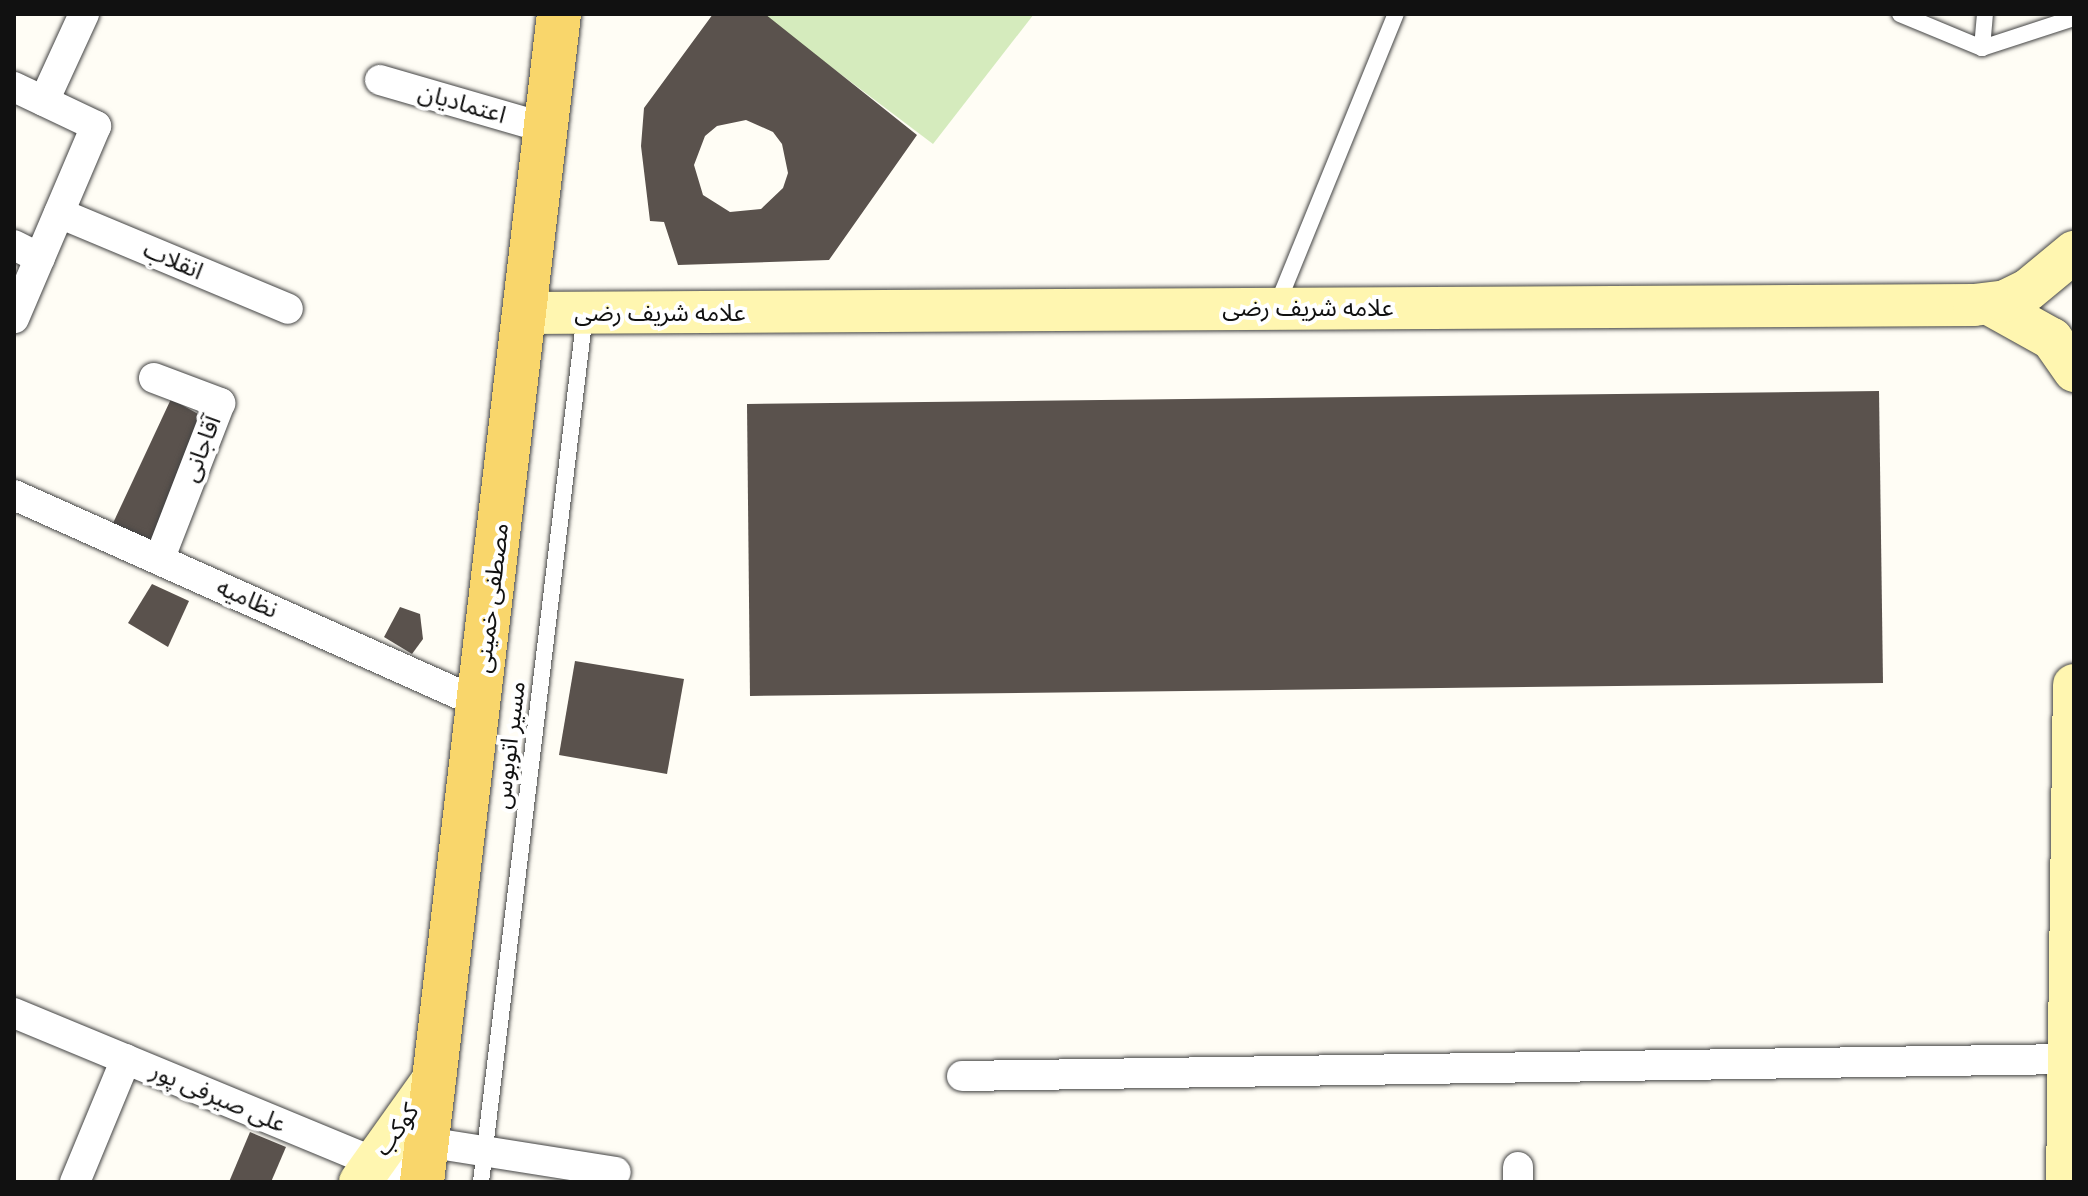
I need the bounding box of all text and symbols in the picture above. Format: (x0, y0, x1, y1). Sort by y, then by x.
street label: اعتمادیان (415, 78, 509, 130)
street label: انقلاب (139, 236, 207, 286)
street label: علامه شریف رضی (1222, 295, 1394, 323)
street label: علامه شریف رضی (574, 300, 746, 328)
street label: آقاجانی (176, 412, 228, 486)
street label: مصطفی خمینی (469, 521, 515, 675)
street label: نظامیه (212, 573, 282, 625)
street label: مسیر اتوبوس (488, 679, 532, 811)
street label: علی صیرفی پور (146, 1057, 290, 1139)
street label: کوکب (368, 1098, 426, 1162)

